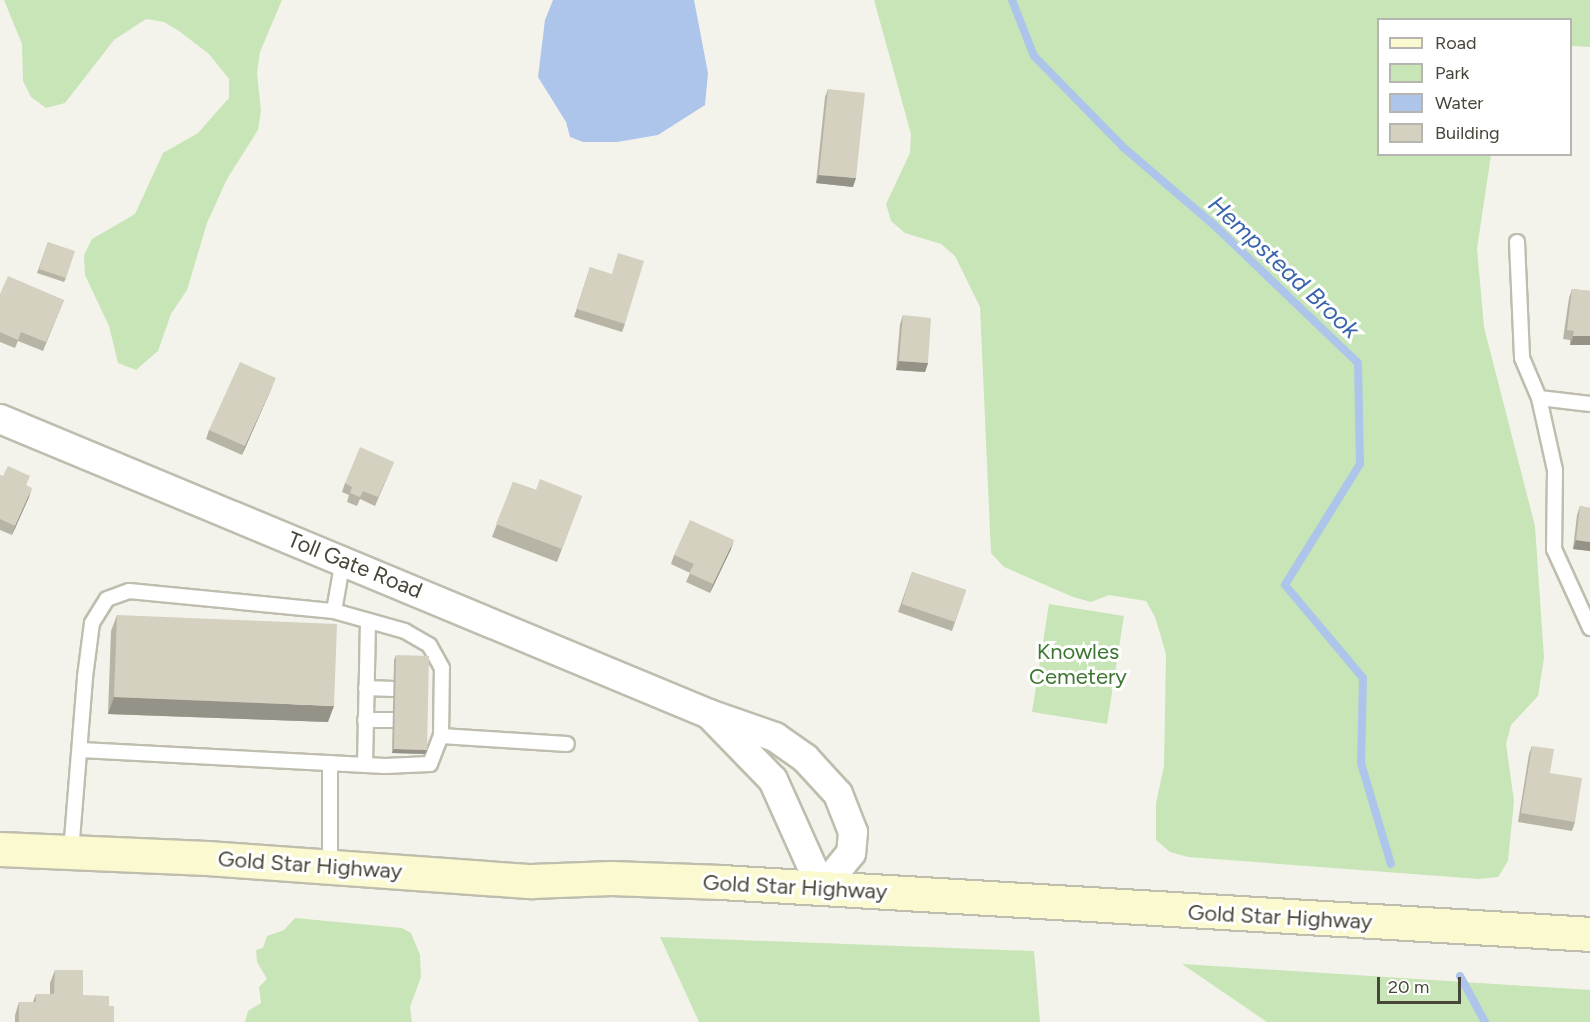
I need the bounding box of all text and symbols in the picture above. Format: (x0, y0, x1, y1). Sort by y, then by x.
legend (1377, 18, 1572, 156)
text: Road (1435, 32, 1476, 54)
text: Park (1435, 62, 1469, 84)
text: Water (1435, 92, 1483, 114)
text: Building (1435, 122, 1500, 144)
water label: Hempstead Brook (1203, 190, 1365, 344)
street label: Toll Gate Road (284, 526, 426, 604)
park label: Knowles Cemetery (1029, 638, 1127, 690)
street label: Gold Star Highway (217, 845, 403, 885)
street label: Gold Star Highway (702, 869, 888, 905)
street label: Gold Star Highway (1187, 899, 1373, 935)
scale bar (1380, 965, 1464, 1003)
text: 20 m (1388, 976, 1429, 998)

